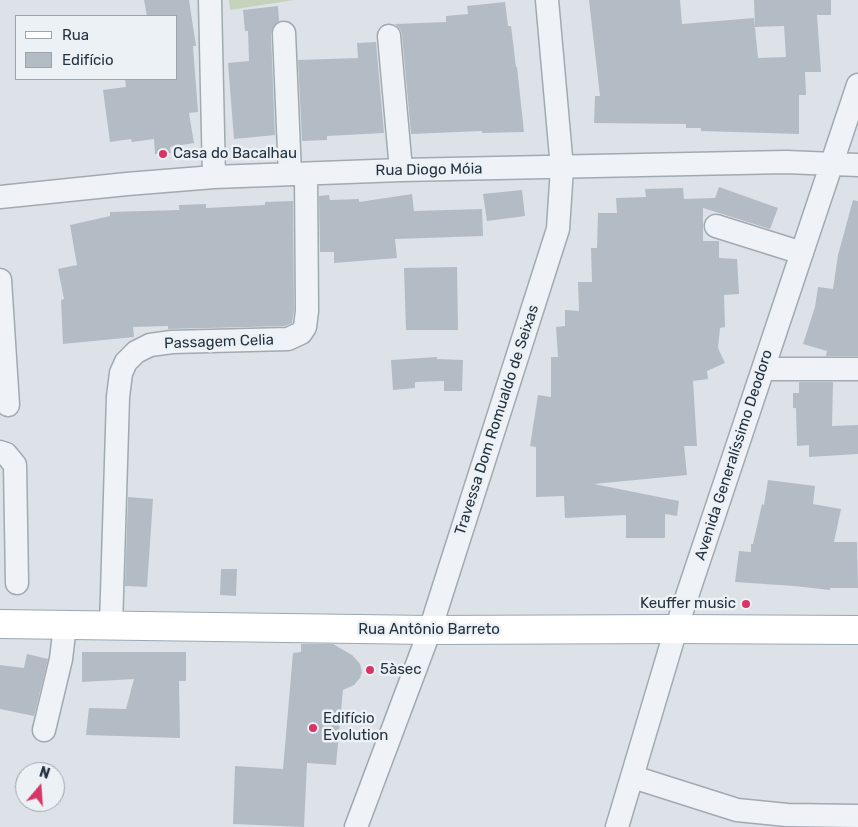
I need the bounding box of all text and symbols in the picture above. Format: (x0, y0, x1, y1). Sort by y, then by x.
legend (15, 15, 178, 80)
text: Rua (62, 26, 89, 44)
text: Edifício (62, 51, 114, 69)
place label: Casa do Bacalhau (173, 145, 297, 163)
marker: Casa do Bacalhau (157, 148, 169, 160)
street label: Rua Diogo Móia (375, 160, 483, 180)
street label: Travessa Dom Romualdo de Seixas (451, 303, 543, 537)
street label: Passagem Celia (164, 331, 274, 353)
street label: Avenida Generalíssimo Deodoro (691, 347, 777, 563)
place label: Keuffer music (640, 595, 736, 613)
marker: Keuffer music (740, 598, 752, 610)
street label: Rua Antônio Barreto (358, 621, 500, 639)
place label: 5àsec (380, 661, 422, 679)
marker: 5àsec (364, 664, 376, 676)
place label: Edifício Evolution (323, 710, 388, 745)
marker: Edifício Evolution (307, 722, 319, 734)
north arrow (15, 762, 65, 812)
text: N (37, 764, 52, 783)

